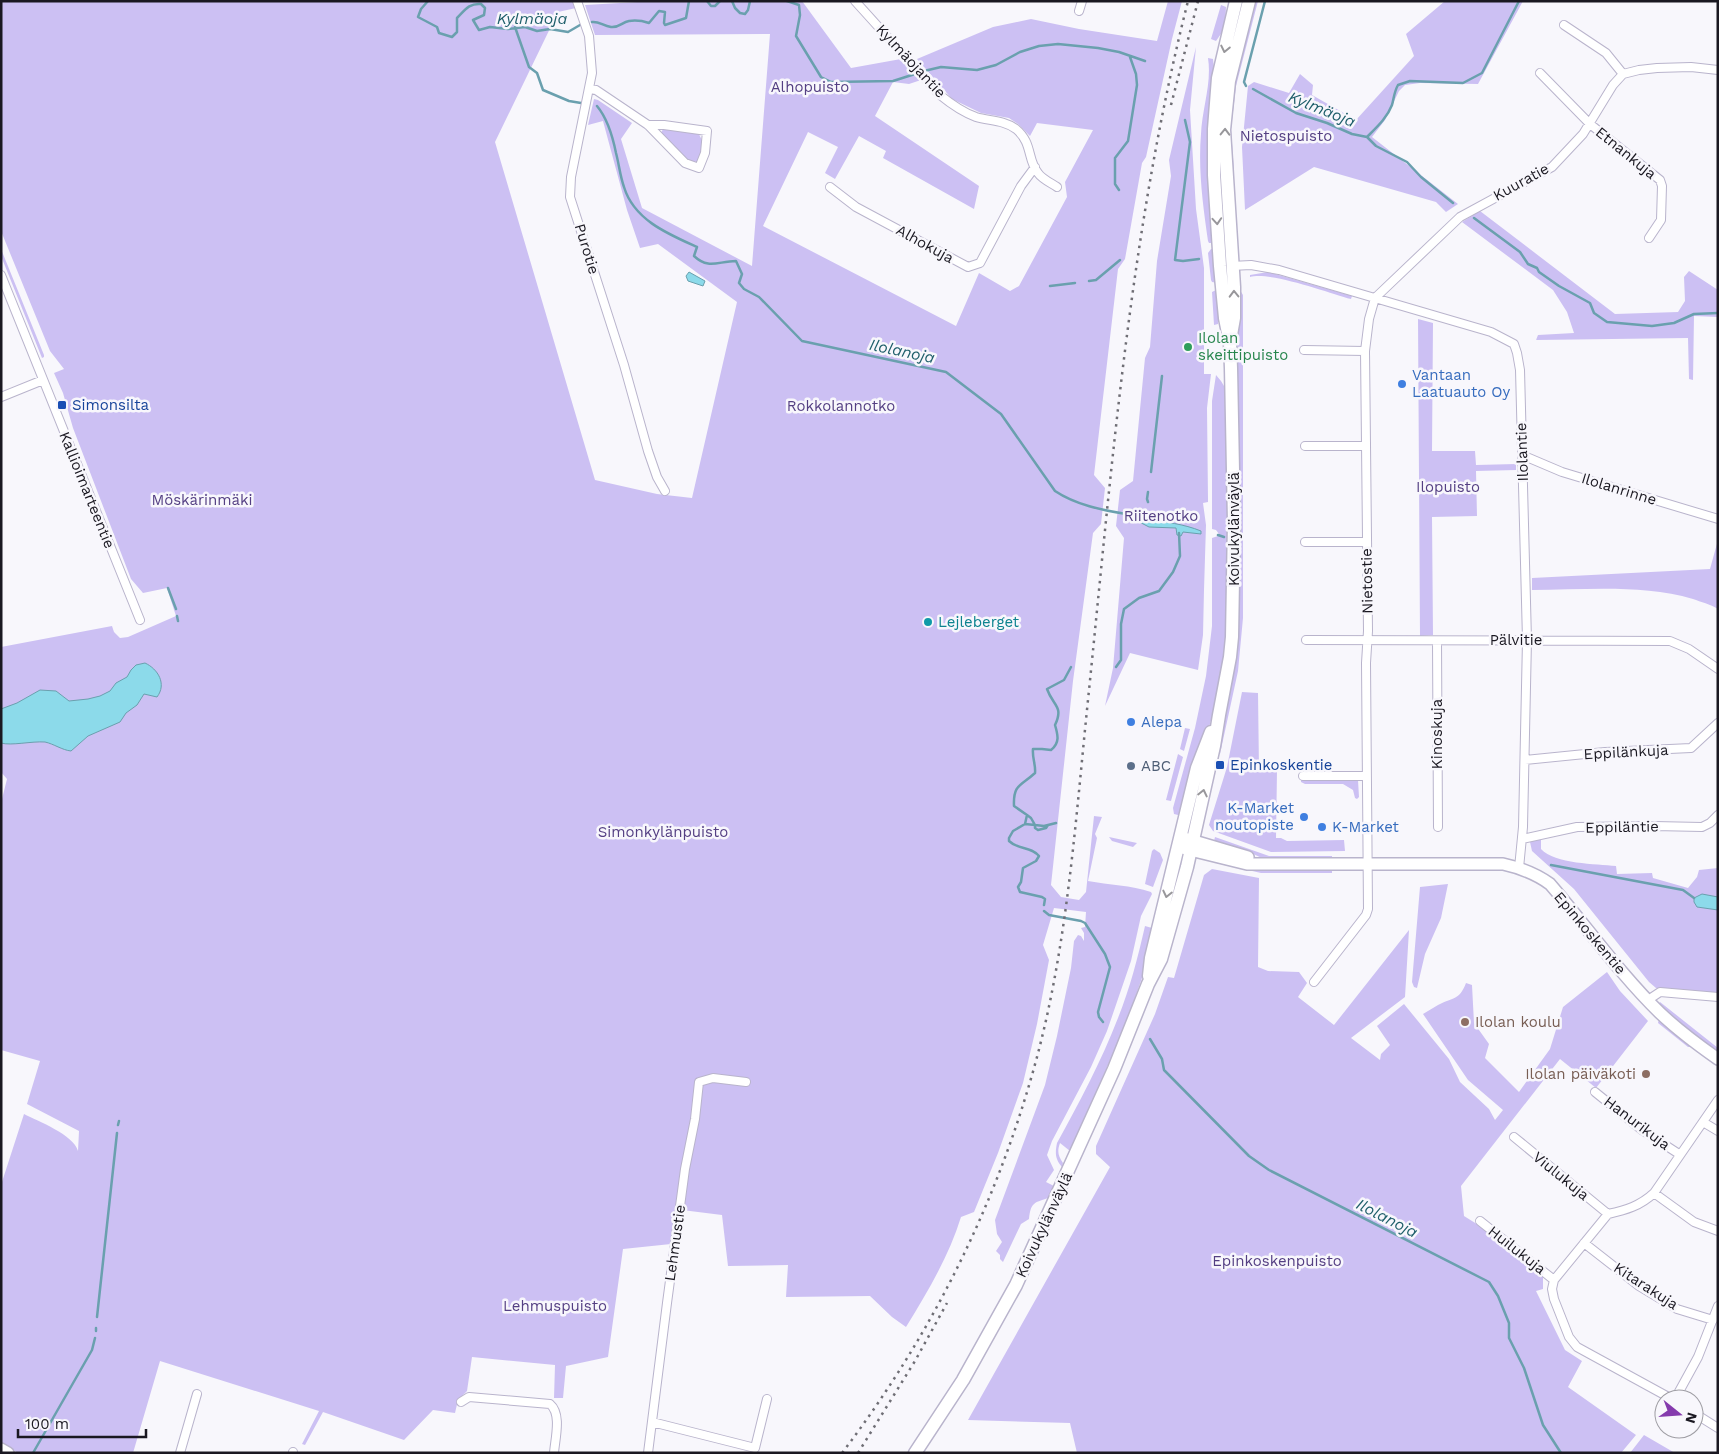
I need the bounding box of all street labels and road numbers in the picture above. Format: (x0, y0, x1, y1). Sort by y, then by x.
street label: Kylmäojantie (872, 21, 950, 101)
street label: Etnankuja (1592, 123, 1660, 183)
street label: Kuuratie (1490, 159, 1552, 205)
street label: Purotie (571, 221, 603, 277)
street label: Alhokuja (893, 221, 957, 267)
street label: Ilolantie (1512, 422, 1532, 482)
street label: Kallioimarteentie (55, 429, 119, 551)
street label: Ilolanrinne (1579, 469, 1659, 509)
street label: Koivukylänväylä (1225, 471, 1243, 586)
street label: Nietostie (1357, 548, 1377, 614)
street label: Pälvitie (1490, 631, 1542, 649)
street label: Kinoskuja (1428, 698, 1446, 769)
street label: Eppilänkuja (1583, 741, 1669, 763)
street label: Eppiläntie (1585, 817, 1659, 837)
street label: Epinkoskentie (1550, 888, 1630, 978)
street label: Hanurikuja (1600, 1092, 1674, 1154)
street label: Viulukuja (1529, 1148, 1593, 1204)
street label: Koivukylänväylä (1012, 1169, 1076, 1281)
street label: Lehmustie (661, 1204, 689, 1282)
street label: Huilukuja (1485, 1222, 1550, 1278)
street label: Kitarakuja (1610, 1259, 1682, 1314)

